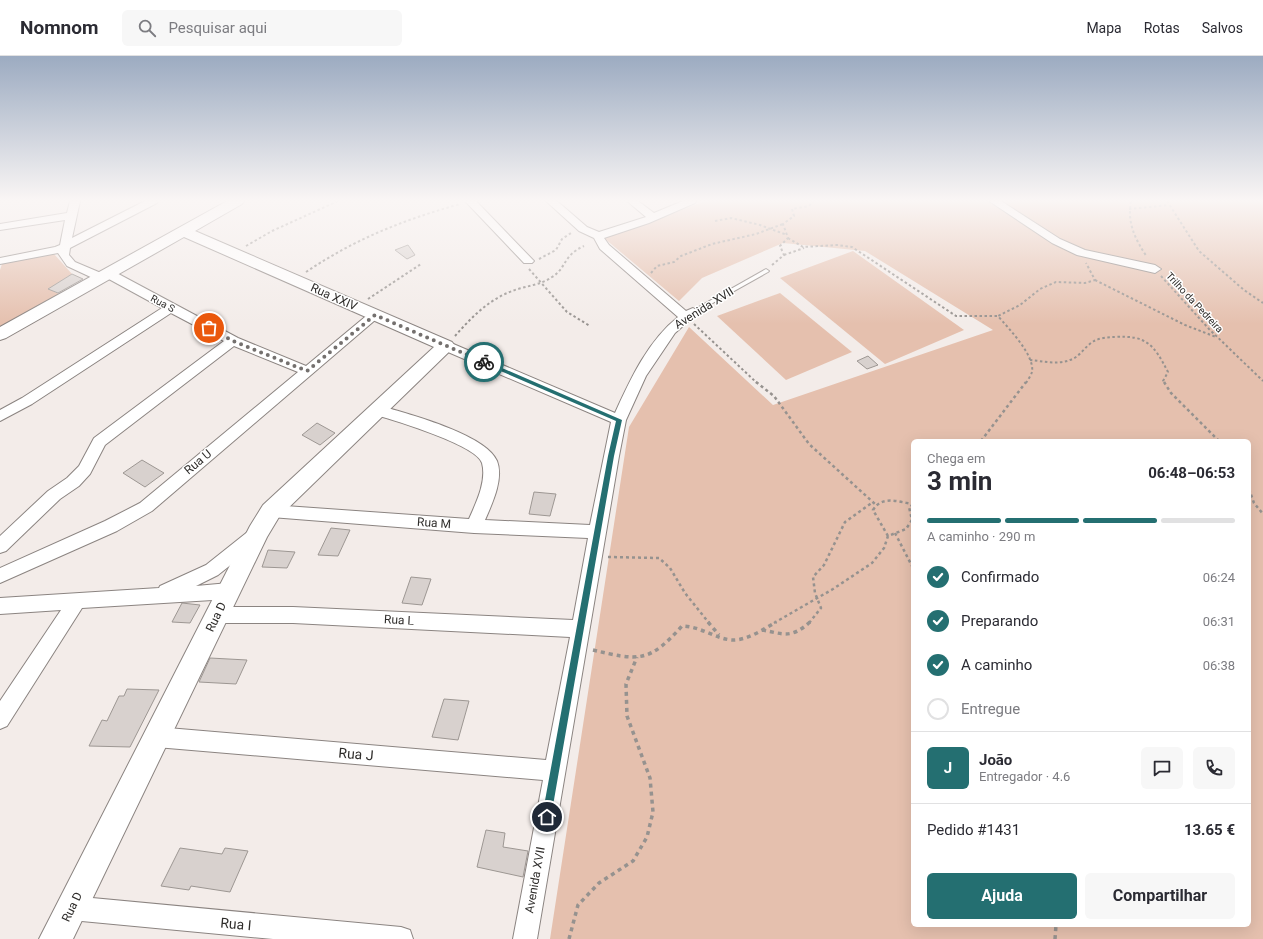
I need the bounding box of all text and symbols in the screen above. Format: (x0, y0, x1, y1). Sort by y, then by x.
search box (122, 10, 402, 46)
text: Nomnom (20, 16, 98, 39)
icon: search (136, 17, 158, 39)
text: Pesquisar aqui (168, 19, 267, 37)
text: Mapa (1086, 20, 1122, 36)
text: Rotas (1144, 20, 1180, 36)
text: Salvos (1202, 20, 1243, 36)
street label: Trilho da Pedreira (1164, 270, 1225, 335)
street label: Rua XXIV (309, 281, 360, 314)
street label: Avenida XVII (672, 284, 736, 332)
street label: Rua S (149, 293, 177, 314)
pin (192, 311, 226, 345)
icon: bag (198, 317, 220, 339)
courier (464, 342, 504, 382)
icon: bike (473, 351, 495, 373)
street label: Rua U (182, 447, 214, 477)
text: Chega em (927, 451, 985, 466)
text: 06:48–06:53 (1148, 464, 1235, 482)
text: 3 min (927, 466, 992, 496)
street label: Rua M (417, 515, 451, 531)
text: A caminho · 290 m (927, 529, 1035, 544)
icon: check (927, 566, 949, 588)
text: Confirmado (961, 568, 1039, 586)
text: 06:24 (1203, 570, 1235, 585)
street label: Rua D (203, 600, 229, 634)
icon: check (927, 610, 949, 632)
street label: Rua L (384, 612, 415, 628)
text: Preparando (961, 612, 1038, 630)
text: 06:31 (1203, 614, 1235, 629)
icon: check (927, 654, 949, 676)
text: A caminho (961, 656, 1032, 674)
text: 06:38 (1203, 658, 1235, 673)
text: Entregue (961, 700, 1020, 718)
street label: Rua J (338, 744, 374, 764)
button: chat (1141, 747, 1183, 789)
button: phone (1193, 747, 1235, 789)
text: João (979, 751, 1012, 769)
text: J (944, 759, 952, 777)
text: Entregador · 4.6 (979, 769, 1070, 784)
pin (530, 800, 564, 834)
icon: home (536, 806, 558, 828)
text: Pedido #1431 (927, 821, 1020, 839)
text: 13.65 € (1184, 821, 1235, 839)
street label: Avenida XVII (522, 846, 548, 914)
button: Ajuda (927, 873, 1077, 919)
button: Compartilhar (1085, 873, 1235, 919)
street label: Rua D (59, 890, 85, 924)
street label: Rua I (220, 915, 252, 933)

